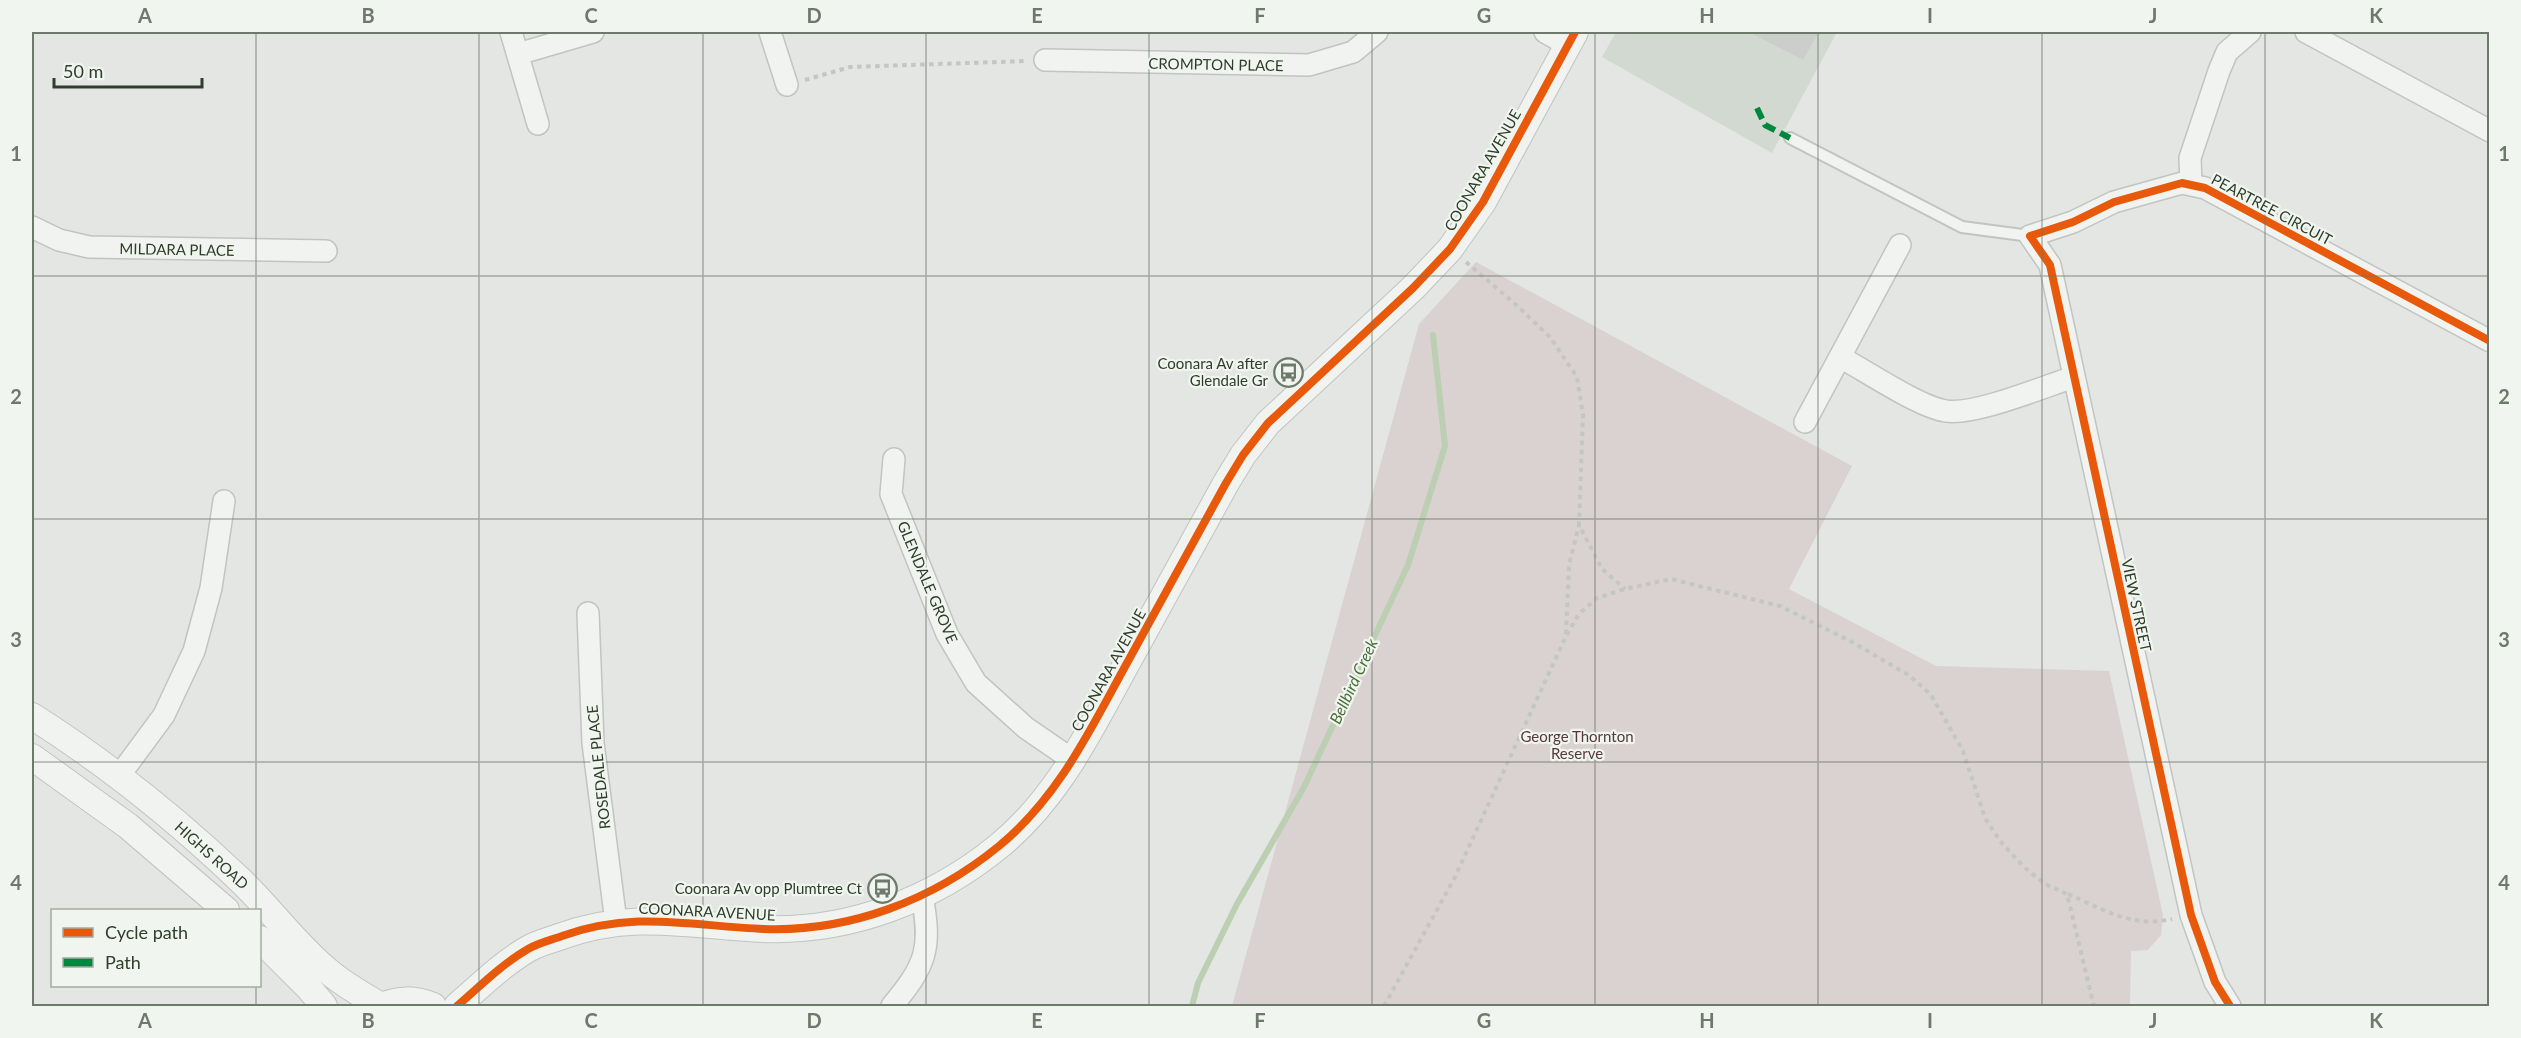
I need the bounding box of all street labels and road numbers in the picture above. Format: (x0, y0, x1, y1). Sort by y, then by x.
street label: CROMPTON PLACE (1148, 54, 1284, 74)
street label: COONARA AVENUE (1440, 106, 1524, 234)
street label: PEARTREE CIRCUIT (2209, 170, 2335, 248)
street label: MILDARA PLACE (119, 239, 235, 259)
street label: GLENDALE GROVE (894, 518, 962, 646)
street label: VIEW STREET (2118, 557, 2156, 653)
street label: COONARA AVENUE (1067, 606, 1149, 734)
street label: ROSEDALE PLACE (583, 704, 613, 830)
street label: HIGHS ROAD (172, 817, 252, 893)
street label: COONARA AVENUE (638, 898, 776, 924)

